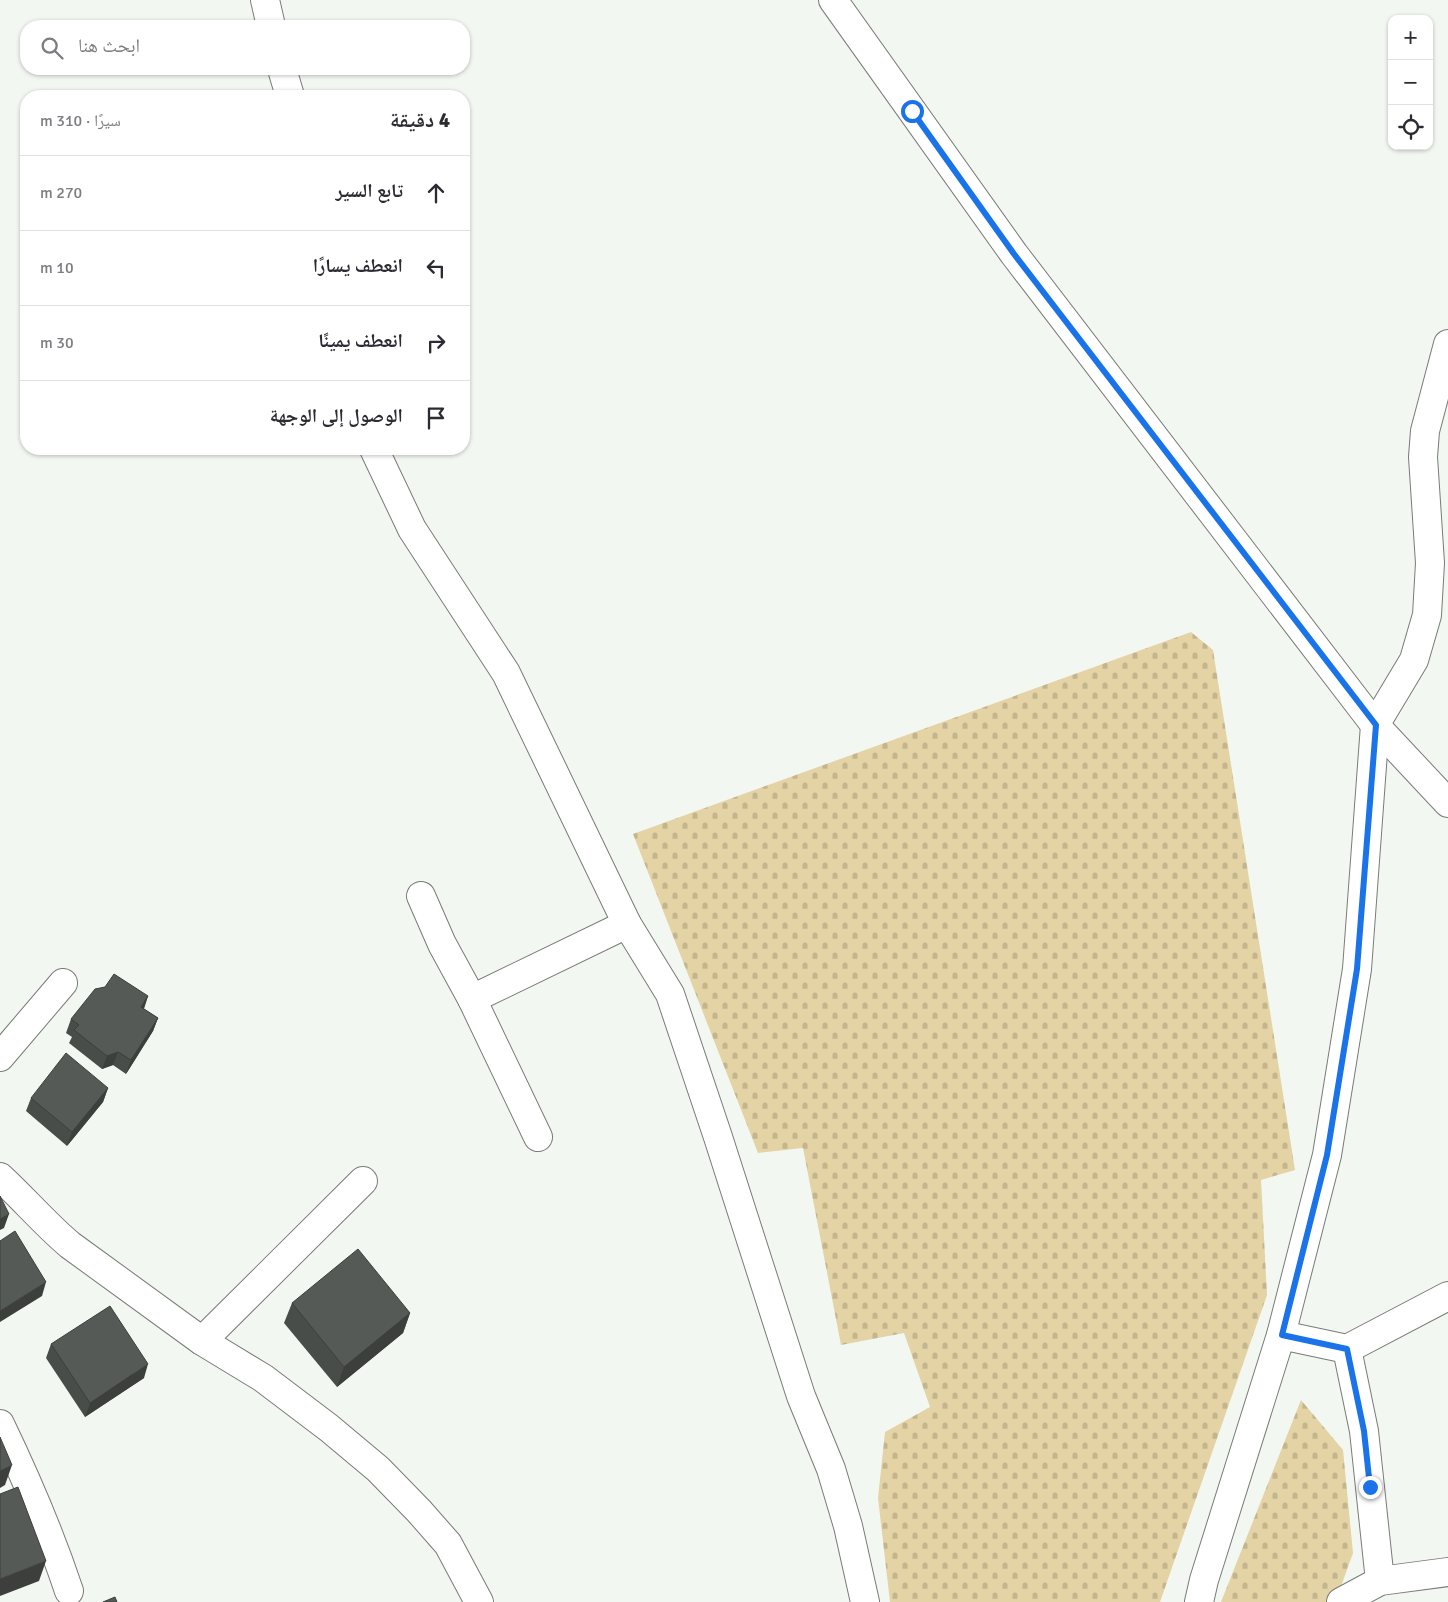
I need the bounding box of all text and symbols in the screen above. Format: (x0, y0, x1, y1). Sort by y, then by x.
map controls (1388, 15, 1433, 150)
button: + (1388, 15, 1433, 60)
search box (20, 20, 470, 75)
icon: search (38, 34, 66, 62)
text: ابحث هنا (78, 34, 140, 58)
button: − (1388, 60, 1433, 105)
route start (901, 100, 924, 123)
button: locate (1388, 105, 1433, 150)
text: 4 دقيقة (390, 107, 450, 133)
text: سيرًا · 310 m (40, 111, 121, 131)
text: تابع السير (335, 179, 403, 203)
icon: ahead (422, 179, 450, 207)
text: 270 m (40, 183, 82, 203)
text: انعطف يسارًا (313, 254, 403, 278)
icon: left (422, 254, 450, 282)
text: 10 m (40, 258, 74, 278)
text: انعطف يمينًا (318, 329, 403, 353)
icon: right (422, 329, 450, 357)
text: 30 m (40, 333, 74, 353)
text: الوصول إلى الوجهة (270, 404, 403, 428)
icon: arrive (422, 404, 450, 432)
route end (1359, 1476, 1382, 1499)

